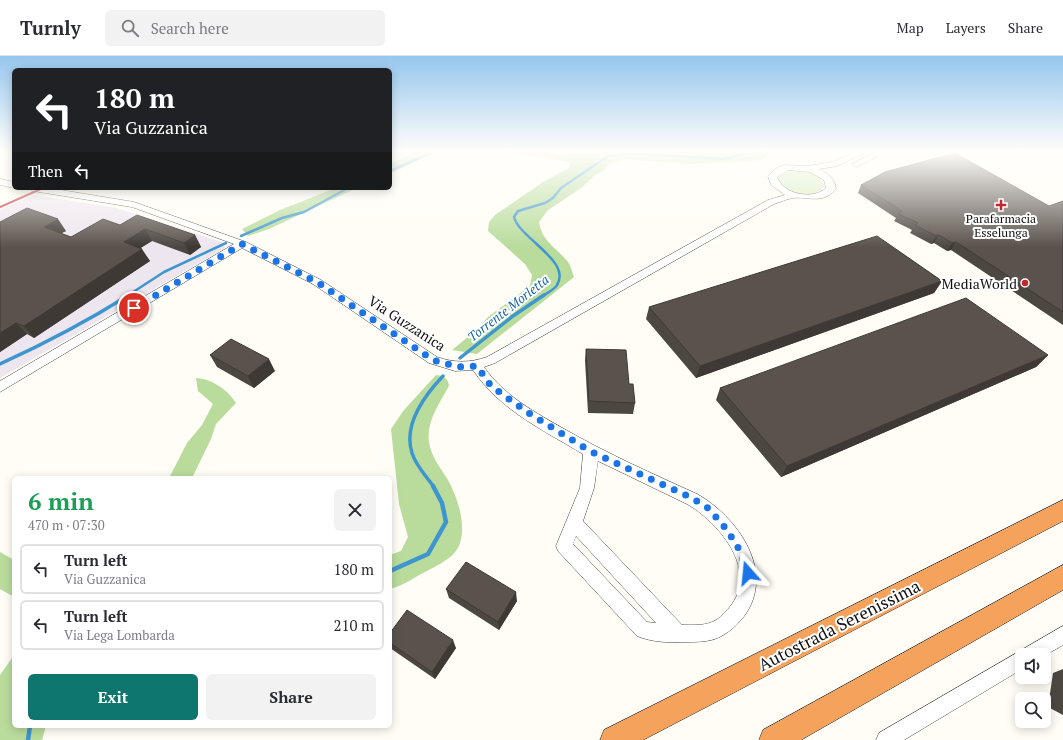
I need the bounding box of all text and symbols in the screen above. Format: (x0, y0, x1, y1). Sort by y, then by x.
search box (105, 10, 385, 46)
text: Turnly (20, 15, 81, 40)
icon: search (119, 17, 141, 39)
text: Search here (151, 18, 229, 38)
text: Map (897, 18, 924, 37)
text: Layers (946, 18, 986, 37)
text: Share (1008, 18, 1043, 37)
text: 180 m (94, 79, 175, 116)
icon: left (28, 84, 80, 136)
text: Via Guzzanica (94, 115, 208, 139)
icon: left (71, 160, 93, 182)
text: Then (28, 161, 63, 181)
marker: Parafarmacia Esselunga (996, 200, 1006, 210)
place label: Parafarmacia Esselunga (966, 211, 1036, 240)
water label: Torrente Morletta (464, 271, 552, 345)
place label: MediaWorld (941, 274, 1017, 293)
marker: MediaWorld (1020, 278, 1030, 288)
pin (117, 291, 151, 325)
street label: Via Guzzanica (365, 291, 449, 355)
icon: arrive (123, 297, 145, 319)
text: 6 min (28, 485, 94, 517)
button: close (334, 489, 376, 531)
text: 470 m · 07:30 (28, 516, 105, 534)
text: Turn left (64, 550, 128, 570)
position arrow (727, 552, 769, 594)
icon: left (30, 558, 52, 580)
text: 180 m (333, 559, 374, 579)
text: Via Guzzanica (64, 570, 146, 588)
street label: Autostrada Serenissima (754, 574, 924, 676)
text: Turn left (64, 606, 128, 626)
icon: left (30, 614, 52, 636)
text: 210 m (333, 615, 374, 635)
text: Via Lega Lombarda (64, 626, 175, 644)
map controls (1015, 648, 1051, 728)
button: sound (1015, 648, 1051, 684)
button: Exit (28, 674, 198, 720)
button: Share (206, 674, 376, 720)
button: search (1015, 692, 1051, 728)

